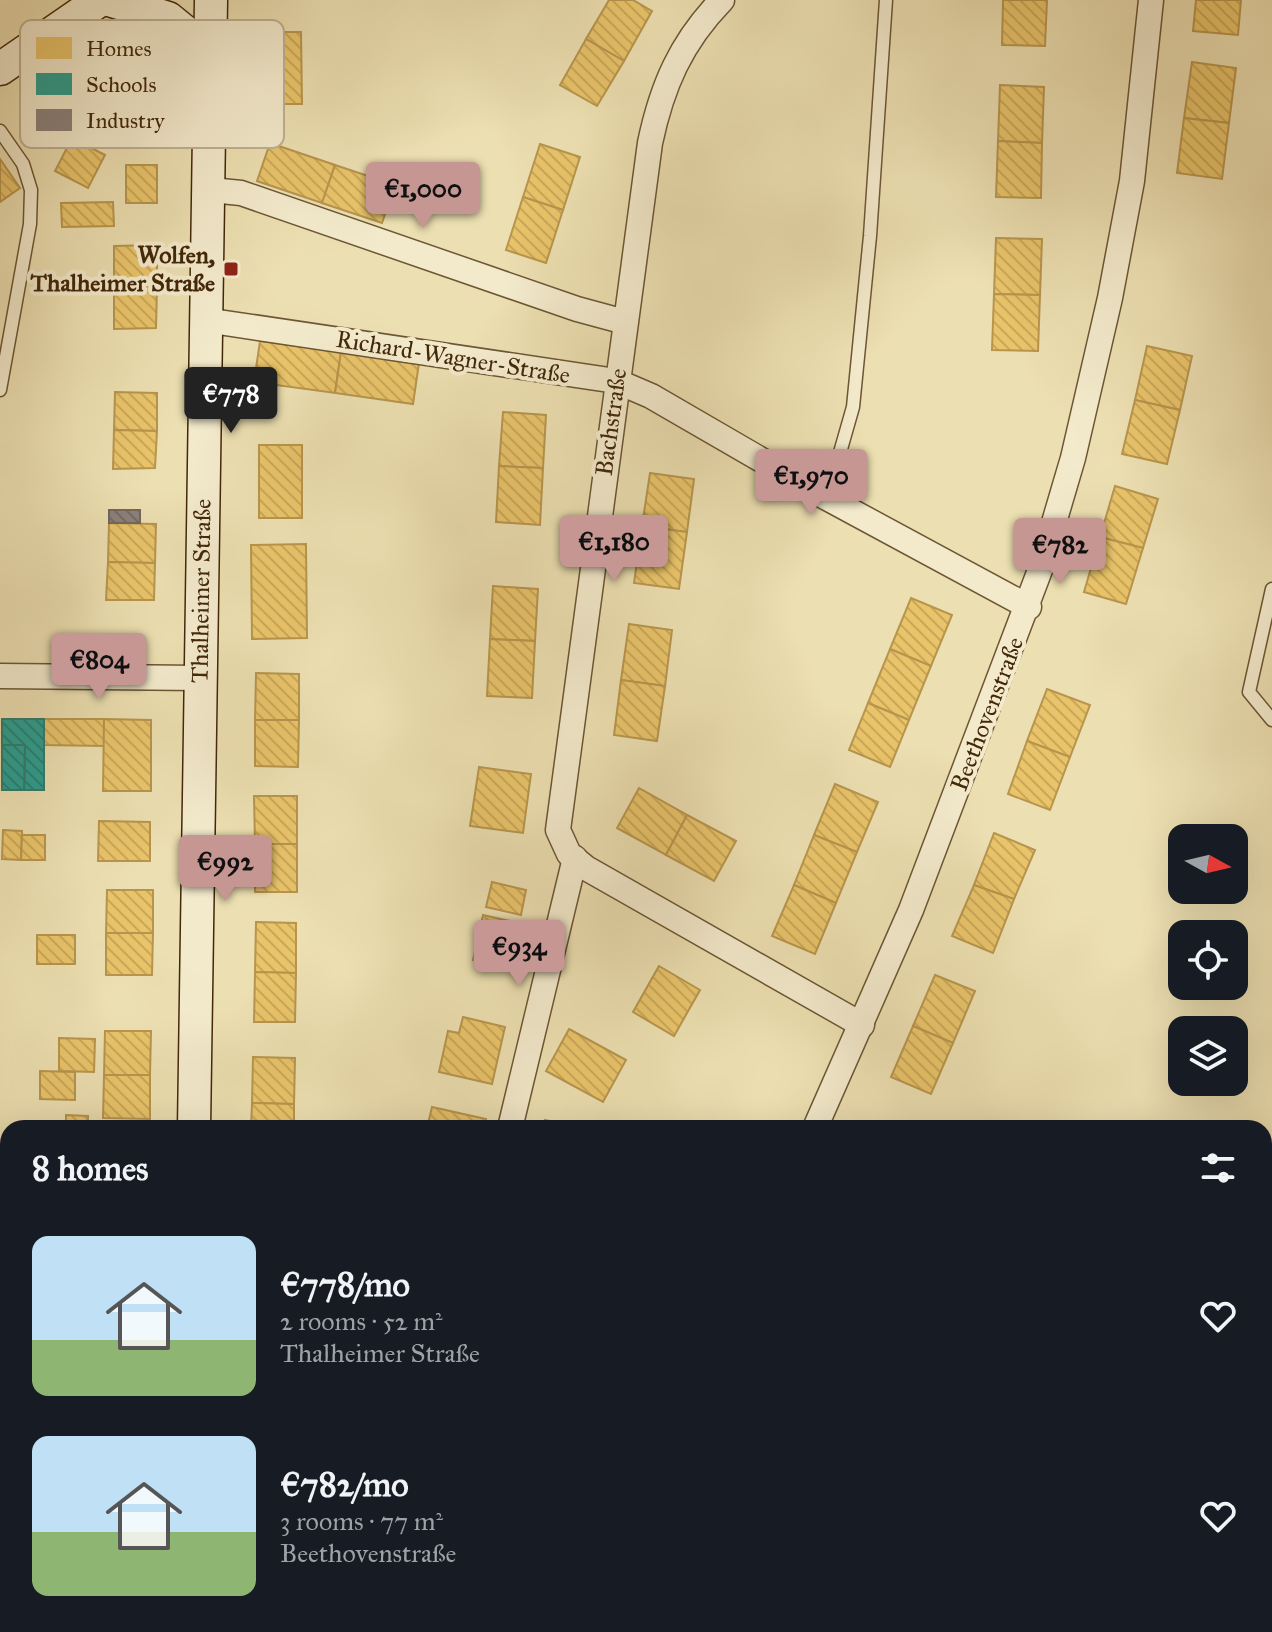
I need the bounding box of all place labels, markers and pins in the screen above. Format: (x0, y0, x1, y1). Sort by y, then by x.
pin: €1,000 (358, 162, 488, 230)
place label: Wolfen, Thalheimer Straße (30, 240, 215, 298)
marker: Wolfen, Thalheimer Straße (222, 260, 240, 278)
pin: €778 (184, 367, 278, 435)
pin: €1,970 (746, 449, 876, 517)
pin: €1,180 (549, 515, 679, 583)
pin: €782 (1013, 518, 1107, 586)
pin: €804 (52, 633, 146, 701)
pin: €992 (178, 835, 272, 903)
pin: €934 (472, 920, 566, 988)

